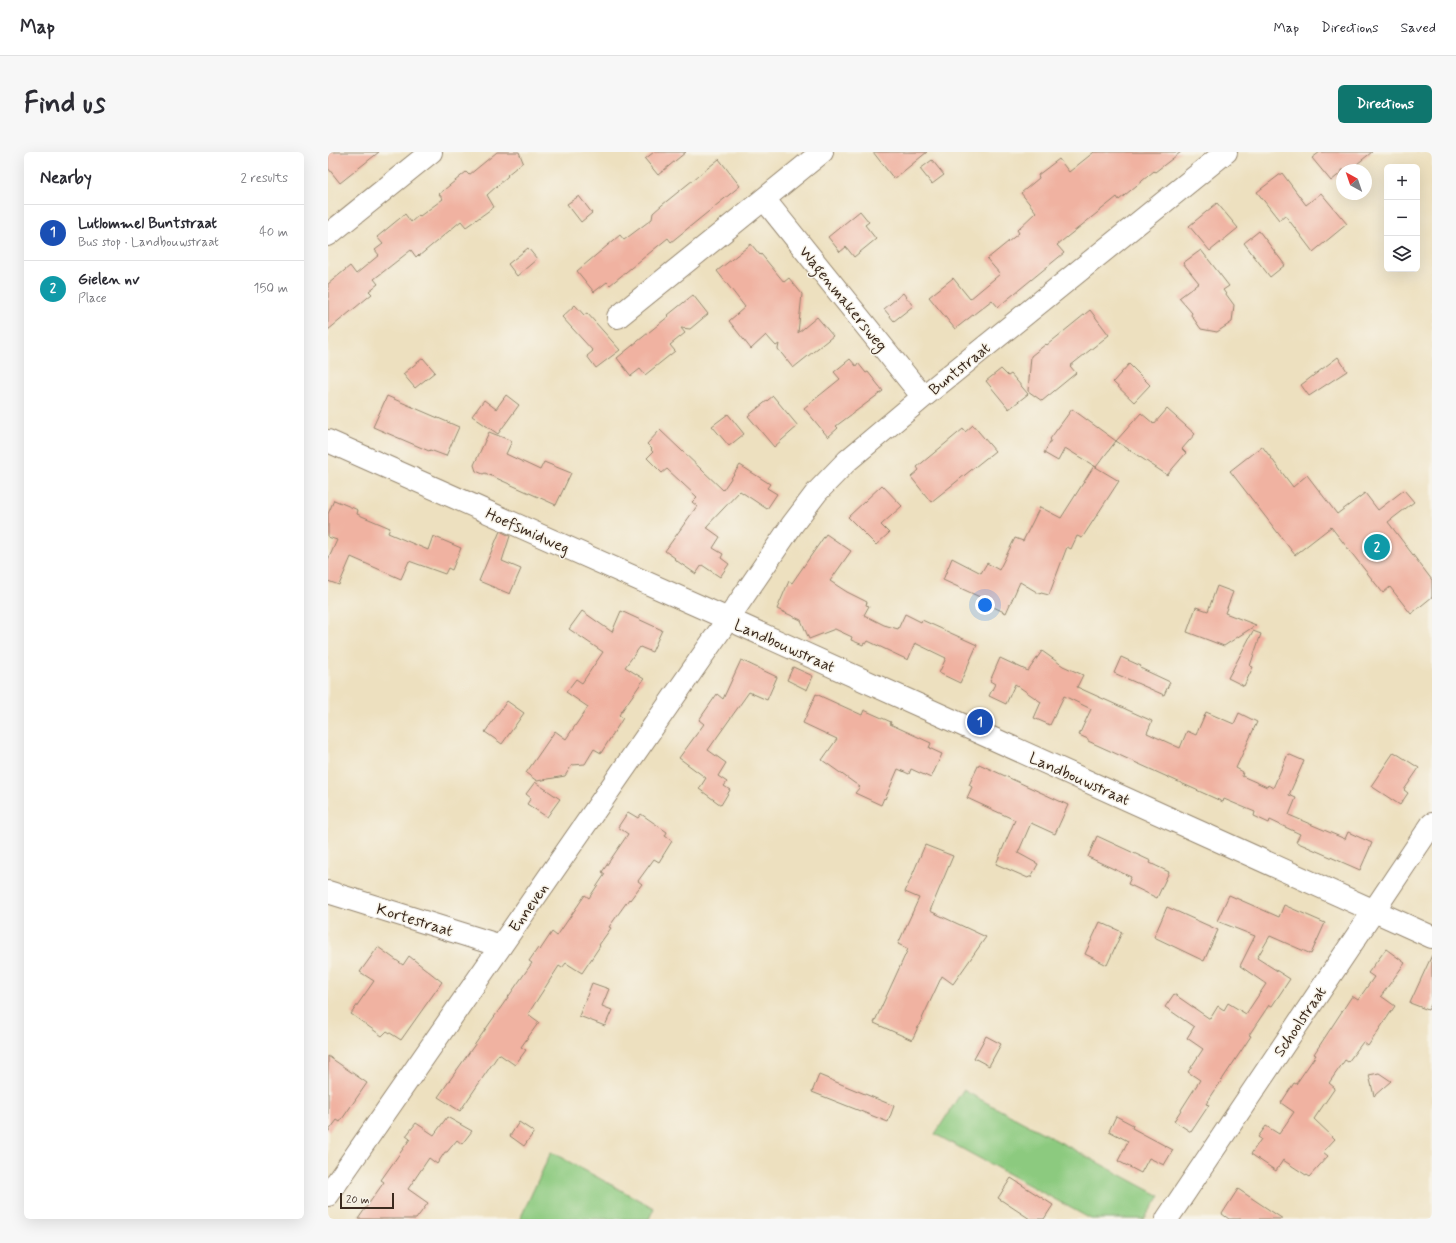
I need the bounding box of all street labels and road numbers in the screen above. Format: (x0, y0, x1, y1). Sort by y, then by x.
street label: Wagenmakersweg (793, 242, 892, 357)
street label: Buntstraat (925, 338, 995, 400)
street label: Hoefsmidweg (482, 504, 573, 559)
street label: Landbouwstraat (731, 615, 838, 678)
street label: Landbouwstraat (1026, 748, 1133, 811)
street label: Enneven (505, 879, 554, 937)
street label: Kortestraat (374, 899, 455, 942)
street label: Schoolstraat (1269, 983, 1332, 1061)

